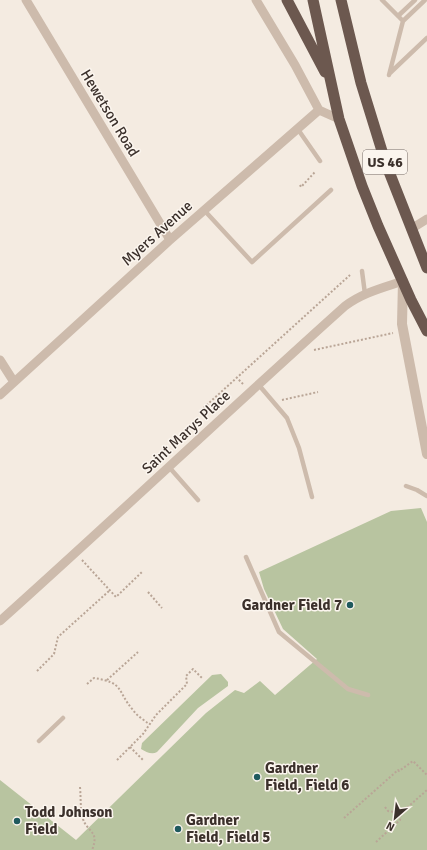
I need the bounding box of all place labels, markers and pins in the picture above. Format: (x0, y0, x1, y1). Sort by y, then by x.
place label: Gardner Field 7 (242, 596, 342, 614)
marker: Gardner Field 7 (345, 600, 355, 610)
place label: Gardner Field, Field 6 (265, 759, 349, 794)
marker: Gardner Field, Field 6 (252, 772, 262, 782)
place label: Todd Johnson Field (25, 803, 113, 838)
place label: Gardner Field, Field 5 (186, 811, 270, 846)
marker: Todd Johnson Field (12, 816, 22, 826)
marker: Gardner Field, Field 5 (173, 824, 183, 834)

